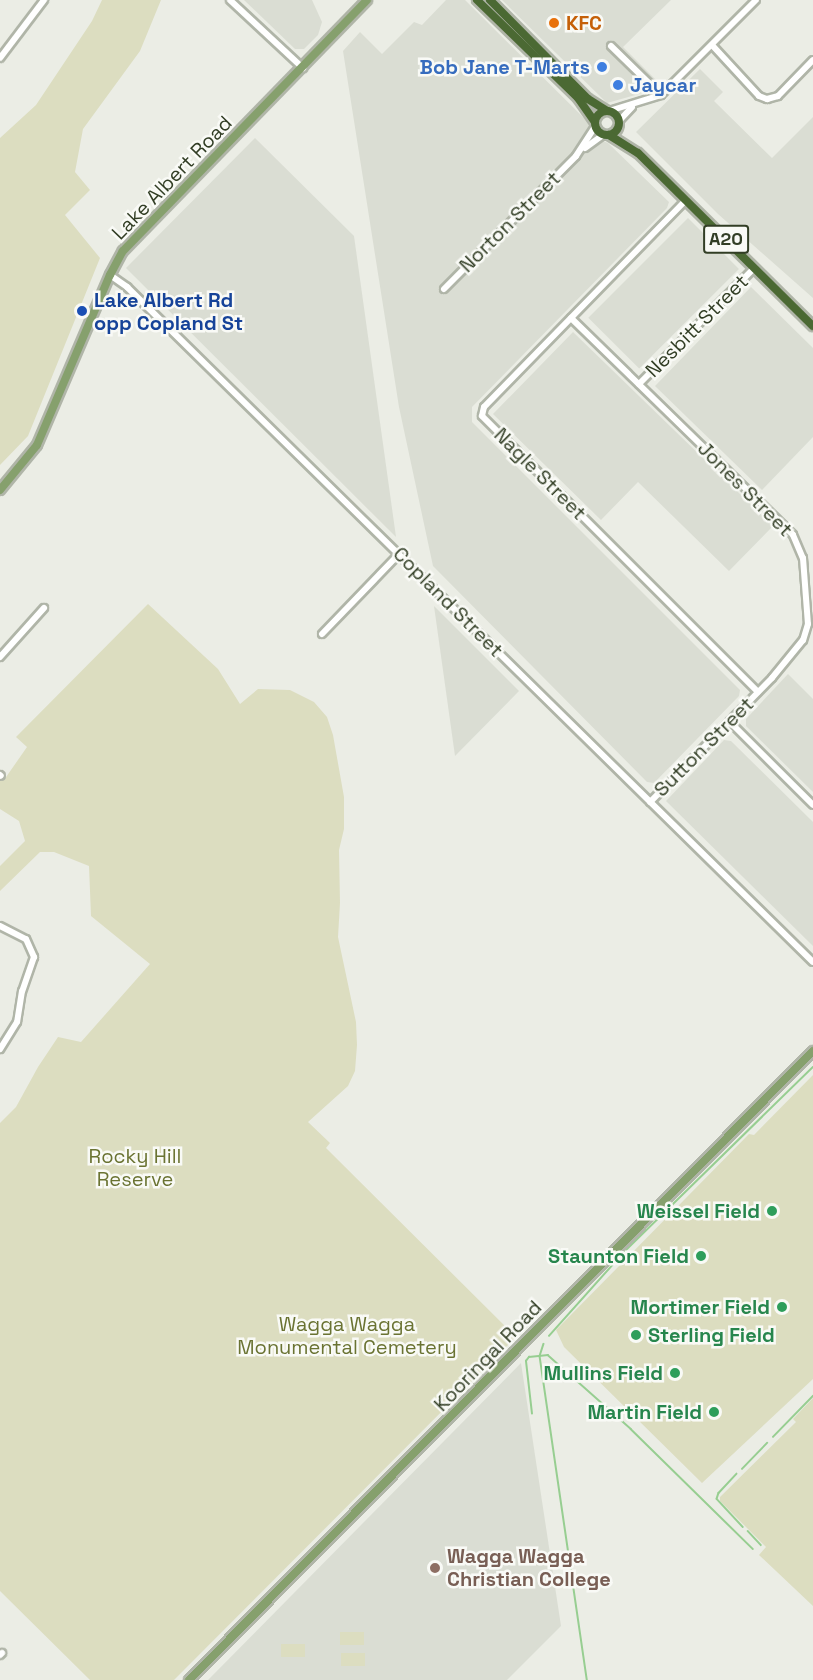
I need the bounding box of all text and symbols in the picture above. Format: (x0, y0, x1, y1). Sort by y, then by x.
place label: KFC (566, 11, 602, 35)
marker: KFC (547, 16, 561, 30)
place label: Bob Jane T-Marts (419, 55, 590, 79)
marker: Bob Jane T-Marts (595, 60, 609, 74)
place label: Jaycar (630, 73, 696, 97)
marker: Jaycar (611, 78, 625, 92)
street label: Lake Albert Road (107, 111, 237, 245)
street label: Norton Street (455, 167, 565, 277)
road number: A20 (702, 224, 750, 254)
street label: Nesbitt Street (641, 270, 753, 382)
place label: Lake Albert Rd opp Copland St (94, 288, 243, 335)
marker: Lake Albert Rd opp Copland St (75, 304, 89, 318)
street label: Nagle Street (489, 423, 591, 525)
street label: Jones Street (692, 436, 798, 542)
street label: Copland Street (388, 542, 508, 662)
street label: Sutton Street (649, 692, 759, 802)
park label: Rocky Hill Reserve (89, 1145, 181, 1192)
place label: Weissel Field (637, 1199, 760, 1223)
marker: Weissel Field (765, 1204, 779, 1218)
place label: Staunton Field (548, 1244, 689, 1268)
marker: Staunton Field (694, 1249, 708, 1263)
place label: Mortimer Field (631, 1295, 770, 1319)
street label: Kooringal Road (429, 1296, 547, 1416)
marker: Mortimer Field (775, 1300, 789, 1314)
park label: Wagga Wagga Monumental Cemetery (237, 1313, 457, 1360)
place label: Sterling Field (648, 1323, 775, 1347)
marker: Sterling Field (629, 1328, 643, 1342)
place label: Mullins Field (544, 1361, 663, 1385)
marker: Mullins Field (668, 1366, 682, 1380)
place label: Martin Field (587, 1400, 702, 1424)
marker: Martin Field (707, 1405, 721, 1419)
place label: Wagga Wagga Christian College (447, 1544, 611, 1591)
marker: Wagga Wagga Christian College (428, 1561, 442, 1575)

